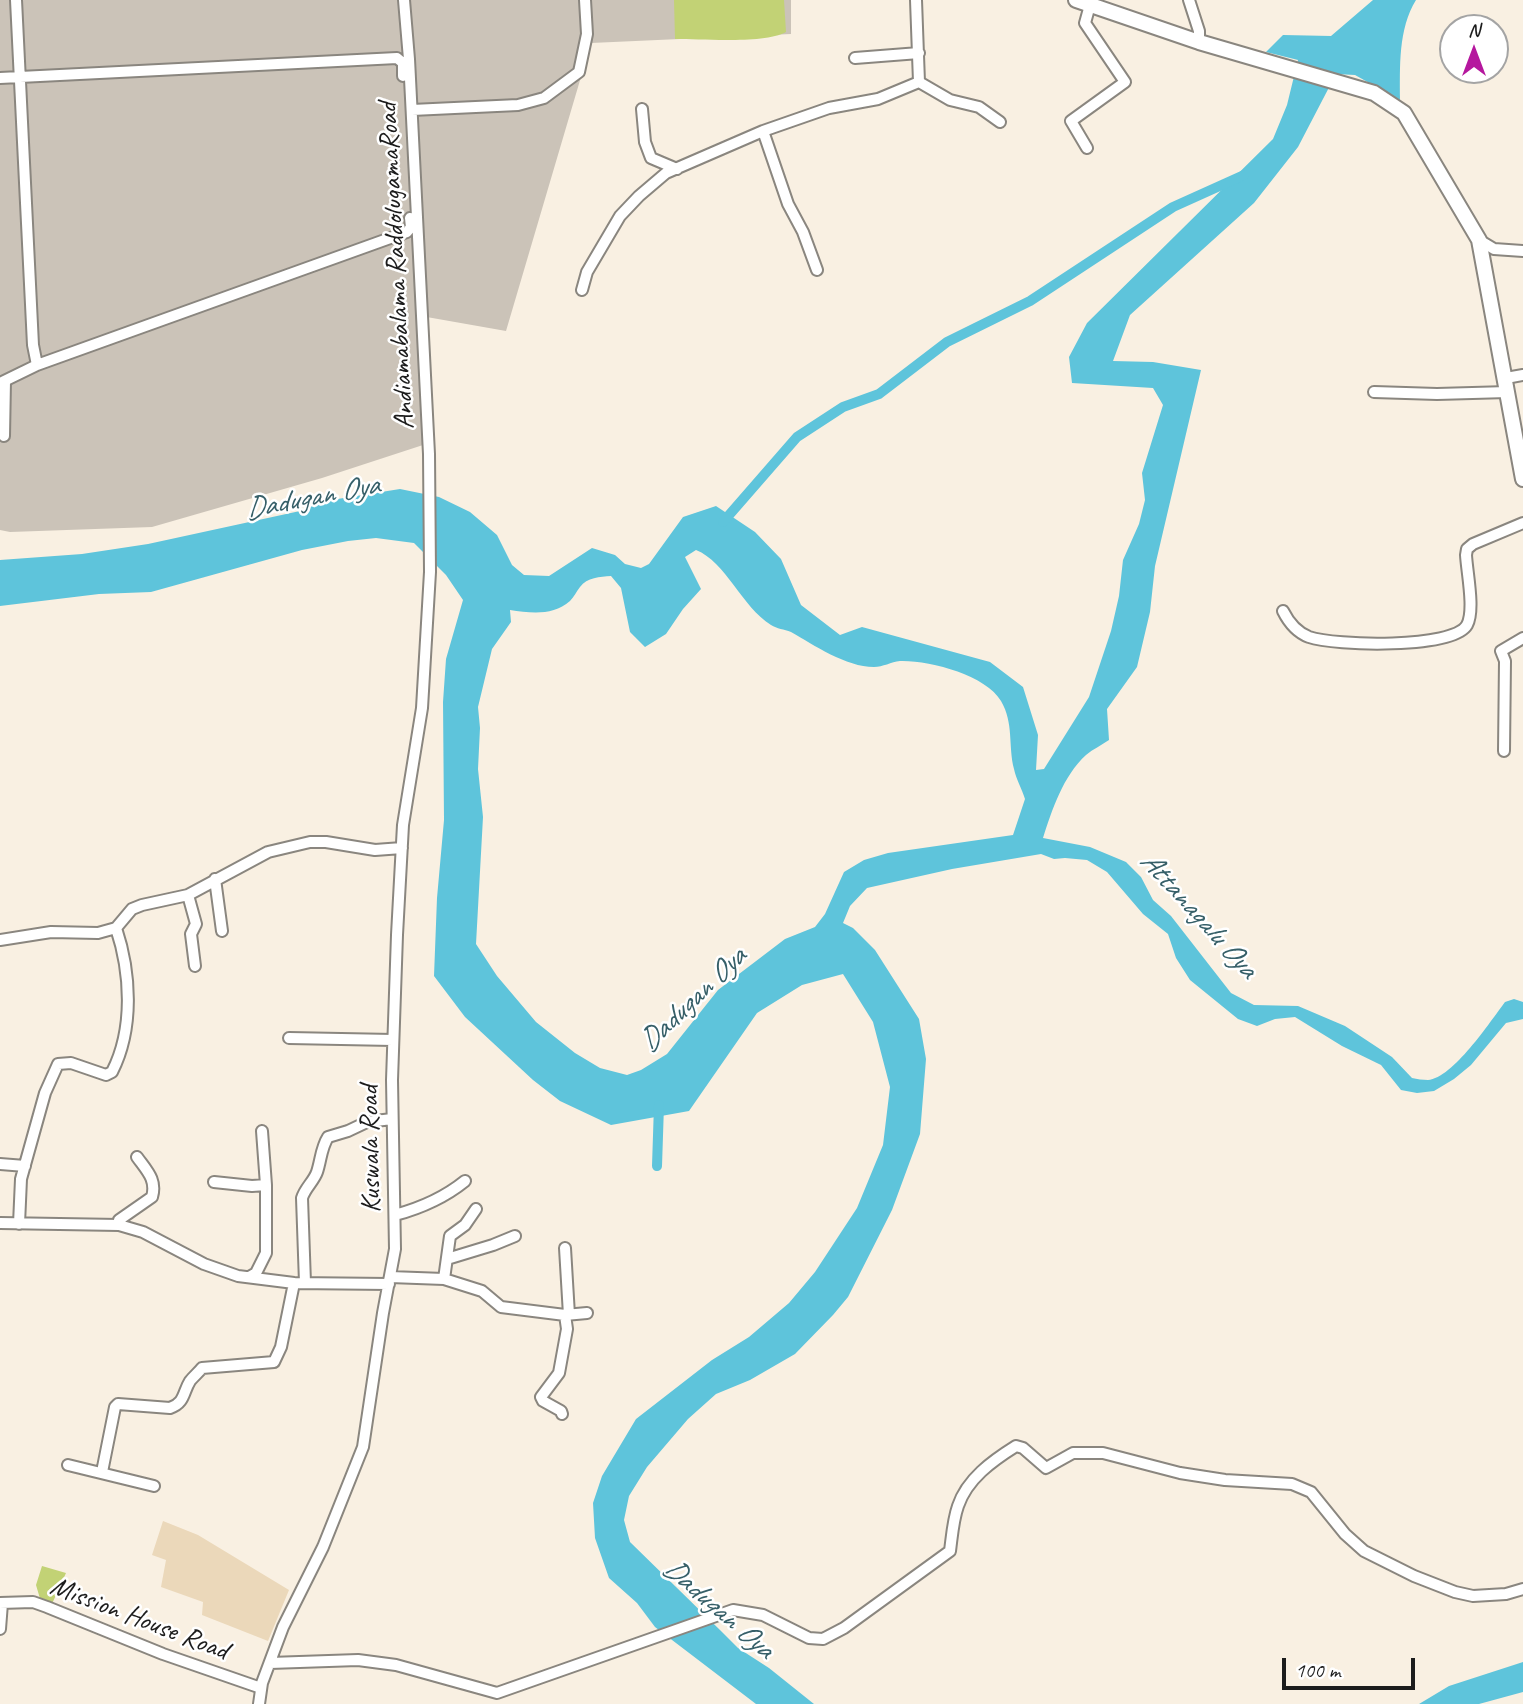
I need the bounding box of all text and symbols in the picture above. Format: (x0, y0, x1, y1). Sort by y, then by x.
north arrow (1439, 14, 1509, 84)
text: N (1468, 18, 1480, 42)
street label: Andiamabalama RaddolugamaRoad (372, 102, 422, 430)
water label: Dadugan Oya (242, 467, 382, 529)
water label: Attanagalu Oya (1132, 844, 1264, 986)
water label: Dadugan Oya (632, 940, 754, 1060)
street label: Kuswala Road (353, 1085, 389, 1213)
water label: Dadugan Oya (655, 1551, 781, 1667)
street label: Mission House Road (45, 1570, 233, 1668)
scale bar (1285, 1644, 1418, 1688)
text: 100 m (1295, 1657, 1340, 1683)

